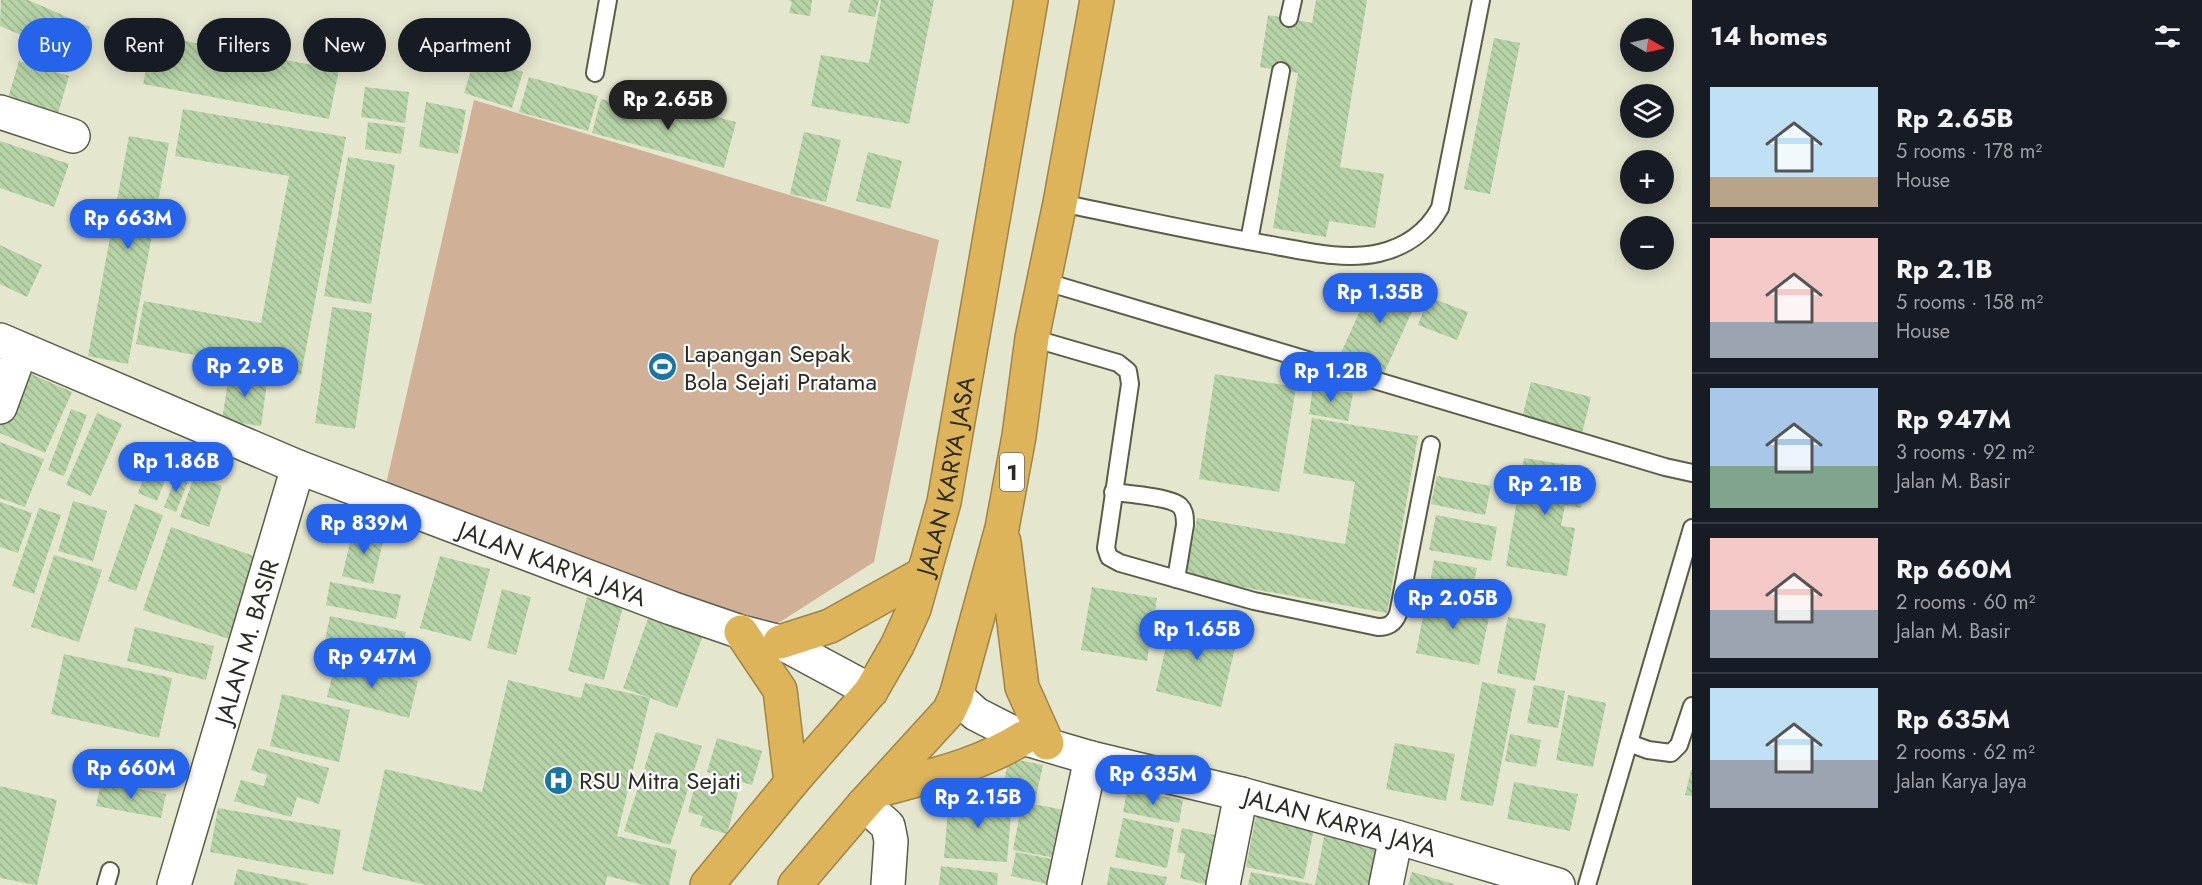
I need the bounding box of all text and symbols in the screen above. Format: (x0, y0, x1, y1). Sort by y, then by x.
text: 14 homes (1710, 17, 1827, 55)
chip: Buy (18, 18, 92, 72)
chip: Rent (104, 18, 185, 72)
chip: Filters (197, 18, 291, 72)
chip: New (303, 18, 386, 72)
chip: Apartment (398, 18, 531, 72)
north arrow (1620, 18, 1674, 72)
map controls (1620, 18, 1674, 270)
icon: filters (2151, 20, 2184, 53)
pin: Rp 2.65B (606, 80, 730, 131)
button: layers (1620, 84, 1674, 138)
text: Rp 2.65B (623, 85, 713, 114)
text: Rp 2.65B (1896, 99, 2014, 137)
icon: home (1758, 111, 1830, 183)
text: 5 rooms · 178 m² (1896, 137, 2042, 166)
button: + (1620, 150, 1674, 204)
text: House (1896, 166, 1950, 195)
pin: Rp 663M (73, 199, 183, 250)
text: Rp 663M (84, 204, 172, 233)
button: − (1620, 216, 1674, 270)
text: Rp 2.1B (1896, 250, 1993, 288)
icon: home (1758, 262, 1830, 334)
pin: Rp 1.35B (1318, 273, 1442, 324)
text: Rp 1.35B (1337, 278, 1423, 307)
text: 5 rooms · 158 m² (1896, 288, 2043, 317)
text: House (1896, 317, 1950, 346)
place label: Lapangan Sepak Bola Sejati Pratama (684, 336, 877, 399)
pin: Rp 2.9B (190, 347, 300, 398)
sports icon: Lapangan Sepak Bola Sejati Pratama (647, 351, 679, 383)
text: Rp 2.9B (206, 352, 284, 381)
pin: Rp 1.2B (1276, 352, 1386, 403)
text: Rp 1.2B (1294, 357, 1368, 386)
street label: JALAN KARYA JASA (906, 373, 983, 582)
text: Rp 947M (1896, 400, 2011, 438)
icon: home (1758, 412, 1830, 484)
text: 3 rooms · 92 m² (1896, 438, 2034, 467)
pin: Rp 1.86B (114, 442, 238, 493)
text: Rp 1.86B (132, 447, 220, 476)
road number: 1 (1000, 453, 1024, 491)
pin: Rp 2.1B (1490, 465, 1600, 516)
text: Jalan M. Basir (1896, 467, 2010, 496)
text: Rp 2.1B (1508, 470, 1582, 499)
pin: Rp 839M (309, 504, 419, 555)
text: Rp 839M (320, 509, 408, 538)
street label: JALAN KARYA JAYA (451, 511, 652, 615)
text: Rp 660M (1896, 550, 2012, 588)
street label: JALAN M. BASIR (204, 554, 287, 731)
icon: home (1758, 562, 1830, 634)
pin: Rp 2.05B (1391, 579, 1515, 630)
text: Rp 2.05B (1408, 584, 1498, 613)
text: 2 rooms · 60 m² (1896, 588, 2035, 617)
pin: Rp 1.65B (1135, 610, 1259, 661)
text: Rp 1.65B (1153, 615, 1241, 644)
text: Jalan M. Basir (1896, 617, 2010, 646)
pin: Rp 947M (317, 638, 427, 689)
text: Rp 947M (328, 643, 416, 672)
text: Rp 635M (1896, 700, 2010, 738)
icon: home (1758, 712, 1830, 784)
text: 2 rooms · 62 m² (1896, 738, 2035, 767)
pin: Rp 660M (76, 749, 186, 800)
text: Rp 660M (86, 754, 176, 783)
pin: Rp 635M (1098, 755, 1208, 806)
text: Rp 635M (1109, 760, 1197, 789)
place label: RSU Mitra Sejati (579, 763, 741, 798)
hospital icon: RSU Mitra Sejati (542, 764, 574, 796)
text: Jalan Karya Jaya (1896, 767, 2027, 796)
street label: JALAN KARYA JAYA (1237, 777, 1441, 866)
pin: Rp 2.15B (916, 778, 1040, 829)
text: Rp 2.15B (934, 783, 1022, 812)

